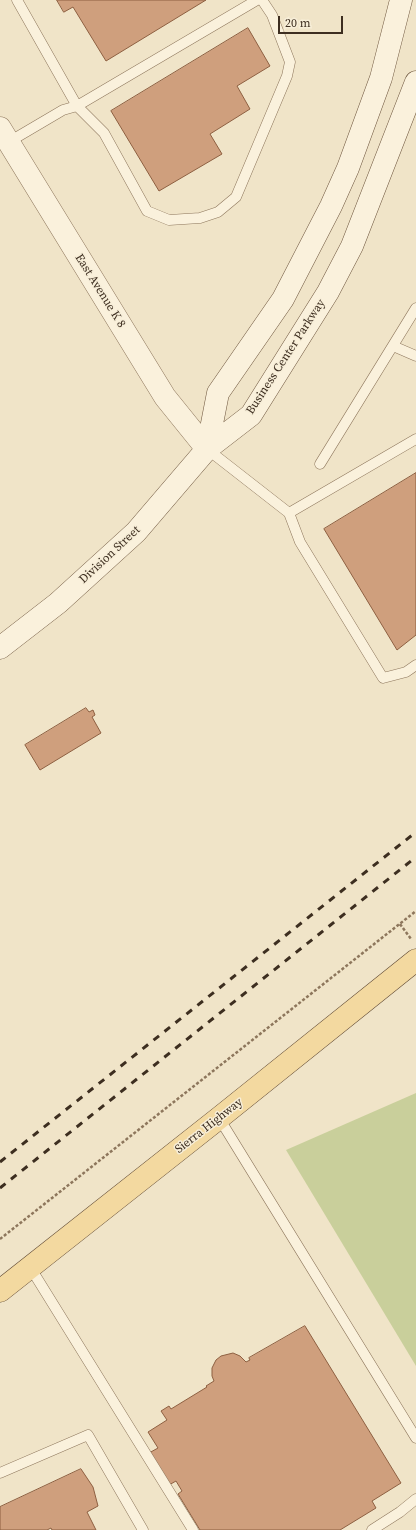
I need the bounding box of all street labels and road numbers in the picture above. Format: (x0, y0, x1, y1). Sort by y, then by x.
street label: East Avenue K 8 (72, 251, 128, 331)
street label: Business Center Parkway (243, 297, 329, 417)
street label: Division Street (77, 523, 143, 587)
street label: Sierra Highway (172, 1095, 246, 1157)

